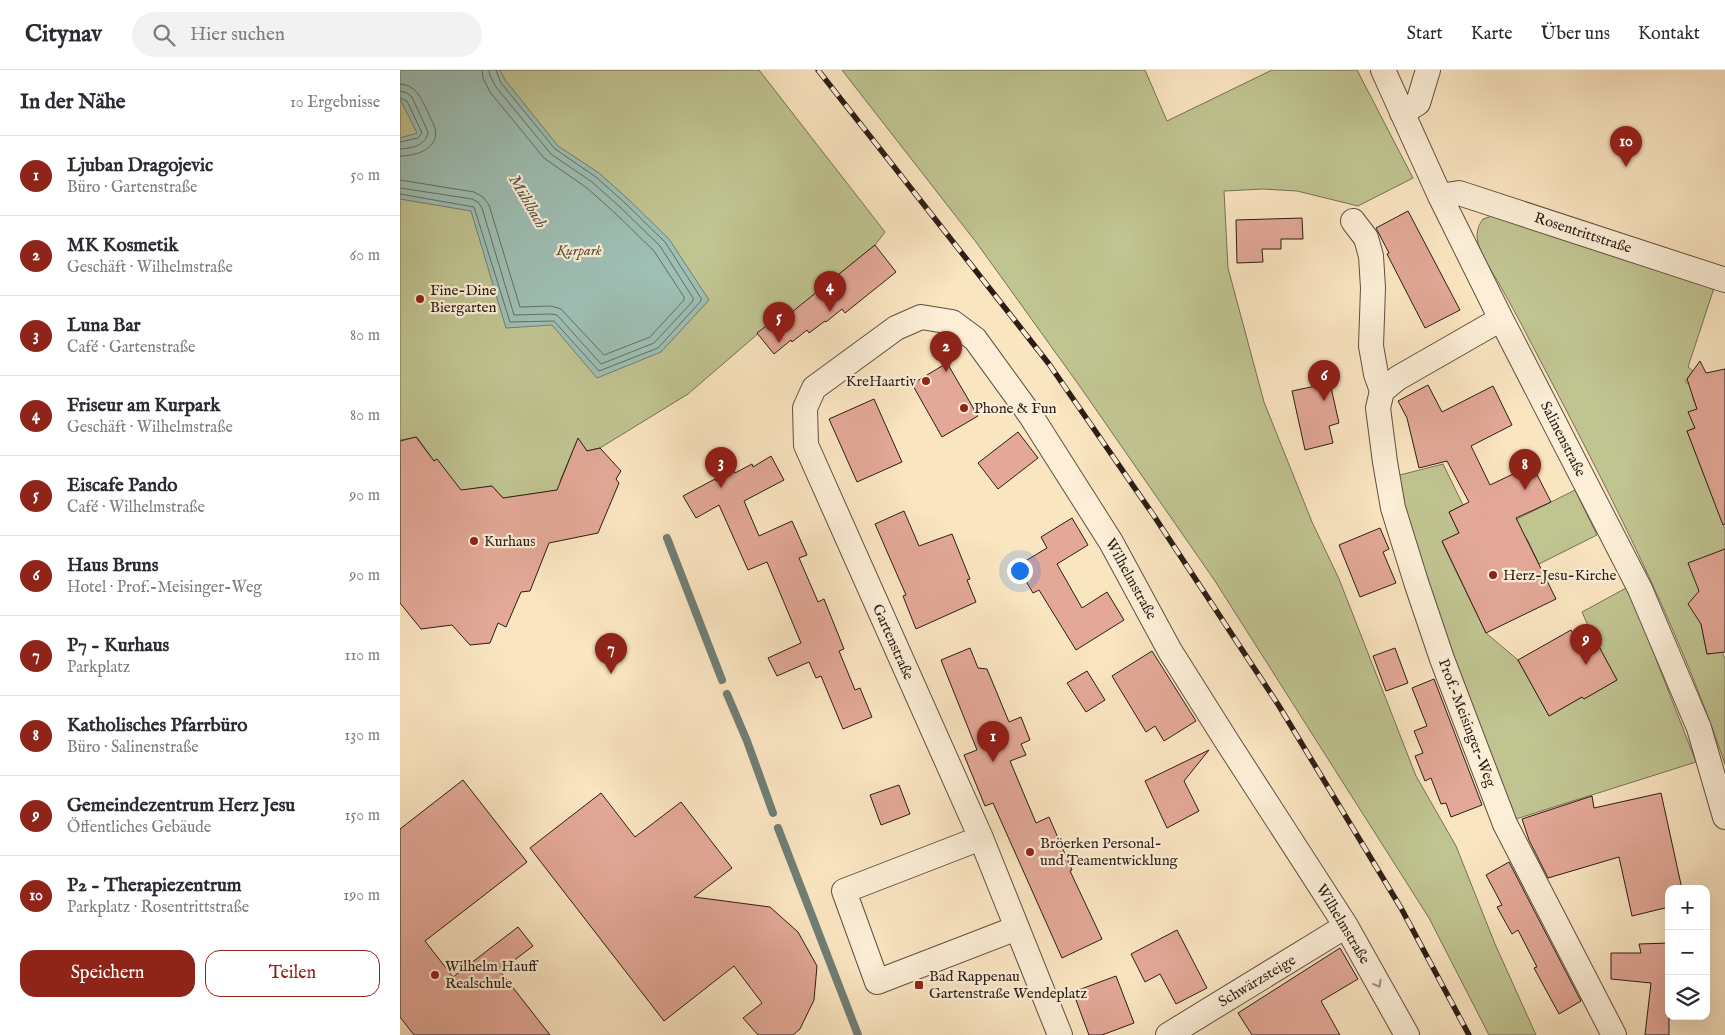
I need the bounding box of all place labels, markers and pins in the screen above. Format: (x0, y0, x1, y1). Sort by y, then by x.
pin: 10 (1610, 126, 1642, 167)
pin: 4 (814, 271, 846, 312)
place label: Fine-Dine Biergarten (430, 281, 496, 317)
marker: Fine-Dine Biergarten (414, 293, 426, 305)
pin: 5 (763, 302, 795, 343)
pin: 2 (930, 331, 962, 372)
pin: 6 (1308, 360, 1340, 401)
place label: KreHaartiv (846, 372, 916, 391)
marker: KreHaartiv (920, 375, 932, 387)
place label: Phone & Fun (974, 399, 1057, 418)
marker: Phone & Fun (958, 402, 970, 414)
pin: 3 (705, 447, 737, 488)
pin: 8 (1509, 449, 1541, 490)
place label: Kurhaus (484, 532, 536, 551)
marker: Kurhaus (468, 535, 480, 547)
place label: Herz-Jesu-Kirche (1503, 566, 1616, 585)
marker: Herz-Jesu-Kirche (1487, 569, 1499, 581)
pin: 9 (1570, 624, 1602, 665)
pin: 7 (595, 633, 627, 674)
pin: 1 (977, 721, 1009, 762)
place label: Bröerken Personal- und Teamentwicklung (1040, 834, 1179, 870)
marker: Bröerken Personal- und Teamentwicklung (1024, 846, 1036, 858)
place label: Wilhelm Hauff Realschule (445, 957, 539, 993)
place label: Bad Rappenau Gartenstraße Wendeplatz (929, 967, 1087, 1003)
marker: Wilhelm Hauff Realschule (429, 969, 441, 981)
marker: Bad Rappenau Gartenstraße Wendeplatz (913, 979, 925, 991)

